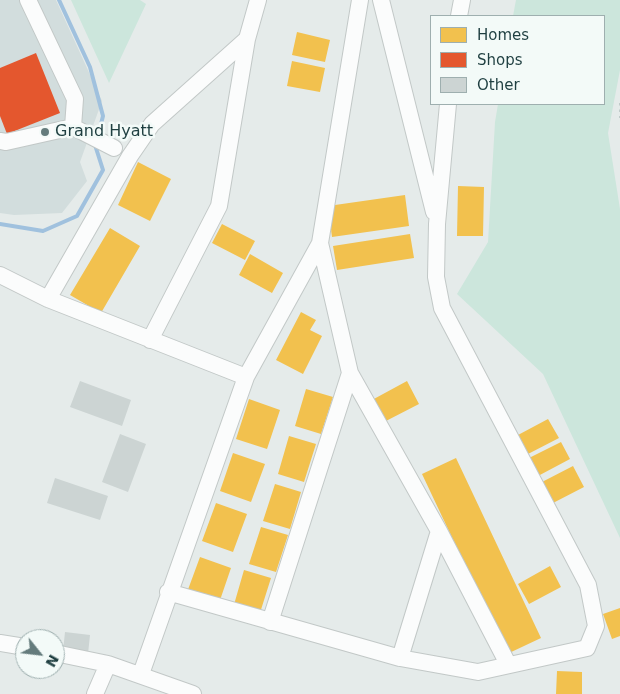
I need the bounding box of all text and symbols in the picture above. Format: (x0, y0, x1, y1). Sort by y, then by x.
legend (430, 15, 605, 105)
text: Homes (477, 26, 529, 44)
text: Shops (477, 51, 523, 69)
text: Other (477, 76, 520, 94)
place label: Grand Hyatt (55, 122, 153, 142)
marker: Grand Hyatt (39, 126, 51, 138)
north arrow (15, 629, 65, 679)
text: N (42, 652, 62, 670)

